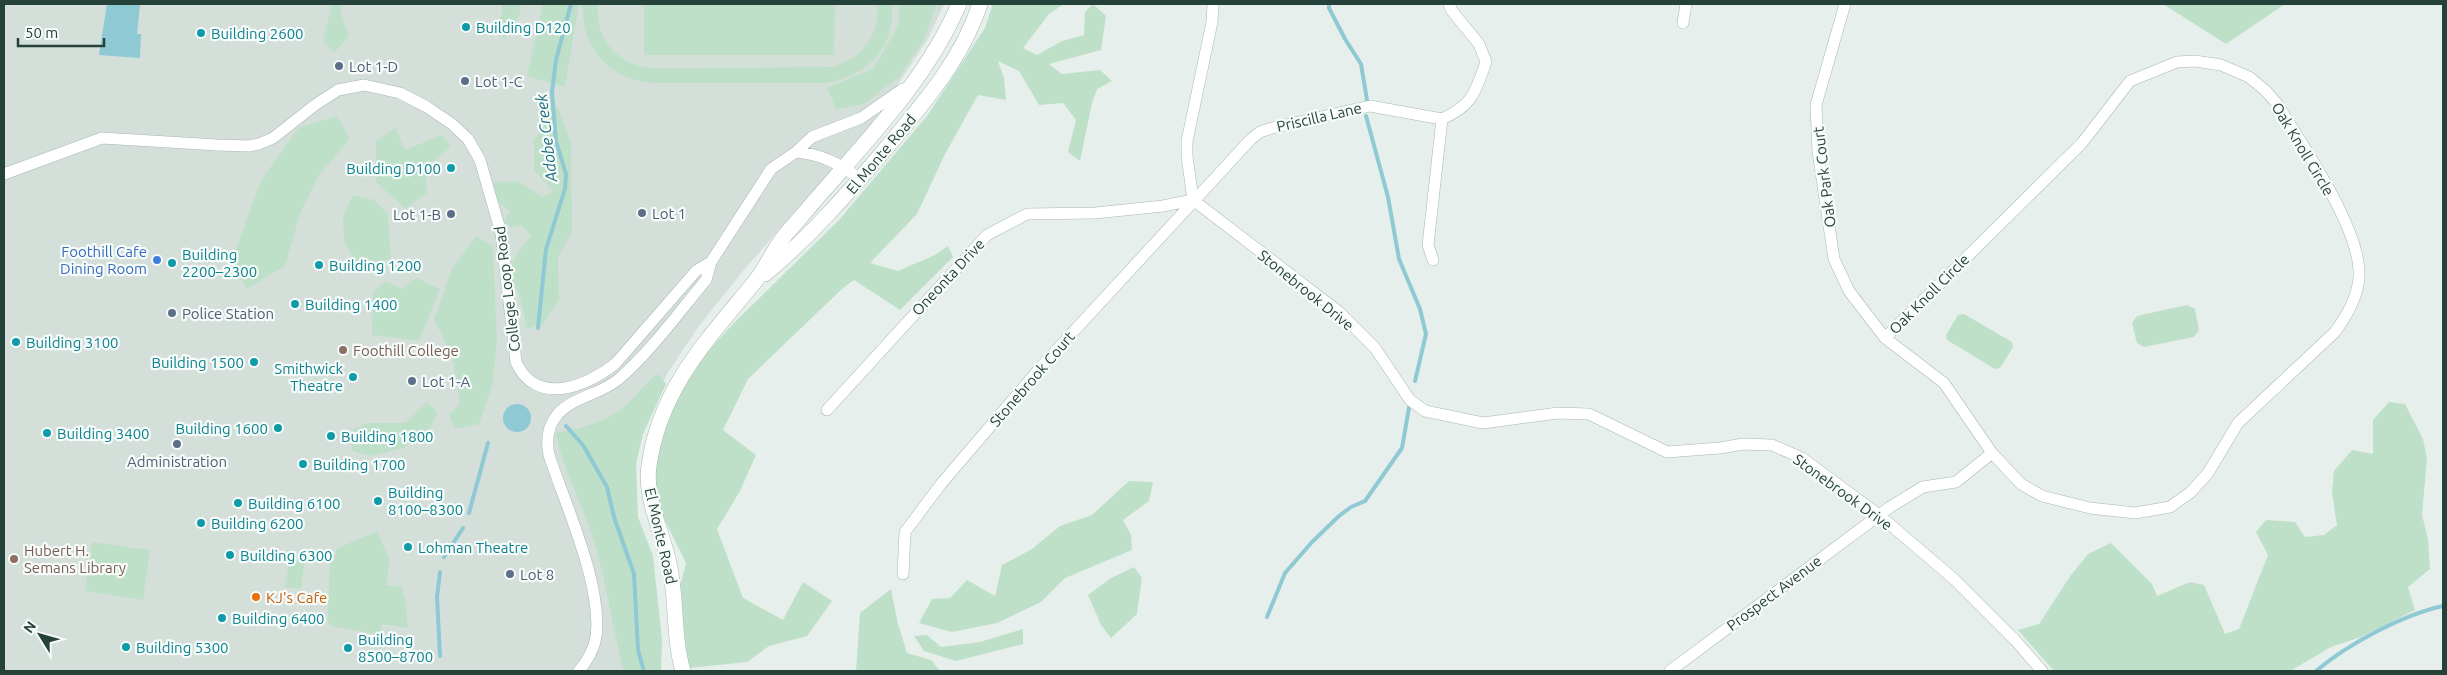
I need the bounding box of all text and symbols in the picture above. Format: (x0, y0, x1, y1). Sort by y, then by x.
scale bar (18, 15, 104, 47)
place label: Building D120 (476, 19, 571, 36)
marker: Building D120 (460, 21, 472, 33)
text: 50 m (25, 24, 58, 41)
place label: Building 2600 (211, 25, 304, 42)
marker: Building 2600 (195, 27, 207, 39)
place label: Lot 1-D (349, 58, 398, 75)
marker: Lot 1-D (333, 60, 345, 72)
place label: Lot 1-C (475, 73, 523, 90)
marker: Lot 1-C (459, 75, 471, 87)
water label: Adobe Creek (532, 92, 560, 184)
street label: Priscilla Lane (1275, 99, 1363, 135)
street label: Oak Knoll Circle (2268, 99, 2338, 199)
street label: El Monte Road (843, 111, 919, 197)
street label: Oak Park Court (1809, 125, 1839, 229)
place label: Building D100 (346, 160, 441, 177)
marker: Building D100 (445, 162, 457, 174)
place label: Lot 1 (652, 205, 686, 222)
place label: Lot 1-B (393, 206, 441, 223)
marker: Lot 1 (636, 207, 648, 219)
marker: Lot 1-B (445, 208, 457, 220)
street label: College Loop Road (491, 225, 523, 353)
street label: Oneonta Drive (908, 235, 988, 319)
place label: Foothill Cafe Dining Room (60, 243, 147, 277)
place label: Building 2200–2300 (182, 246, 257, 280)
street label: Stonebrook Drive (1255, 246, 1357, 334)
street label: Oak Knoll Circle (1886, 251, 1972, 337)
marker: Foothill Cafe Dining Room (151, 254, 163, 266)
marker: Building 2200–2300 (166, 257, 178, 269)
place label: Building 1200 (329, 257, 422, 274)
marker: Building 1200 (313, 259, 325, 271)
place label: Building 1400 (305, 296, 398, 313)
marker: Building 1400 (289, 298, 301, 310)
place label: Police Station (182, 305, 274, 322)
marker: Police Station (166, 307, 178, 319)
street label: Stonebrook Court (986, 328, 1078, 430)
place label: Building 3100 (26, 334, 119, 351)
marker: Building 3100 (10, 336, 22, 348)
place label: Foothill College (353, 342, 459, 359)
marker: Foothill College (337, 344, 349, 356)
place label: Building 1500 (151, 354, 244, 371)
marker: Building 1500 (248, 356, 260, 368)
place label: Smithwick Theatre (274, 360, 343, 394)
marker: Smithwick Theatre (347, 371, 359, 383)
place label: Lot 1-A (422, 373, 471, 390)
marker: Lot 1-A (406, 375, 418, 387)
place label: Building 1600 (175, 420, 268, 437)
marker: Building 1600 (272, 422, 284, 434)
place label: Building 3400 (57, 425, 150, 442)
marker: Building 3400 (41, 427, 53, 439)
place label: Building 1800 (341, 428, 434, 445)
marker: Building 1800 (325, 430, 337, 442)
marker: Administration (171, 438, 183, 450)
street label: Stonebrook Drive (1790, 450, 1896, 534)
place label: Administration (127, 453, 227, 470)
place label: Building 1700 (313, 456, 406, 473)
marker: Building 1700 (297, 458, 309, 470)
place label: Building 8100–8300 (388, 484, 463, 518)
street label: El Monte Road (642, 486, 680, 586)
place label: Building 6100 (248, 495, 341, 512)
marker: Building 8100–8300 (372, 495, 384, 507)
marker: Building 6100 (232, 497, 244, 509)
place label: Building 6200 (211, 515, 304, 532)
marker: Building 6200 (195, 517, 207, 529)
place label: Lohman Theatre (418, 539, 528, 556)
marker: Lohman Theatre (402, 541, 414, 553)
place label: Hubert H. Semans Library (24, 542, 126, 576)
place label: Building 6300 (240, 547, 333, 564)
marker: Building 6300 (224, 549, 236, 561)
street label: Prospect Avenue (1723, 552, 1825, 634)
marker: Hubert H. Semans Library (8, 553, 20, 565)
place label: Lot 8 (520, 566, 554, 583)
marker: Lot 8 (504, 568, 516, 580)
place label: KJ's Cafe (266, 589, 327, 606)
marker: KJ's Cafe (250, 591, 262, 603)
north arrow (15, 610, 65, 660)
place label: Building 6400 (232, 610, 325, 627)
marker: Building 6400 (216, 612, 228, 624)
text: N (20, 618, 39, 636)
place label: Building 8500–8700 (358, 631, 433, 665)
place label: Building 5300 (136, 639, 229, 656)
marker: Building 5300 (120, 641, 132, 653)
marker: Building 8500–8700 (342, 642, 354, 654)

